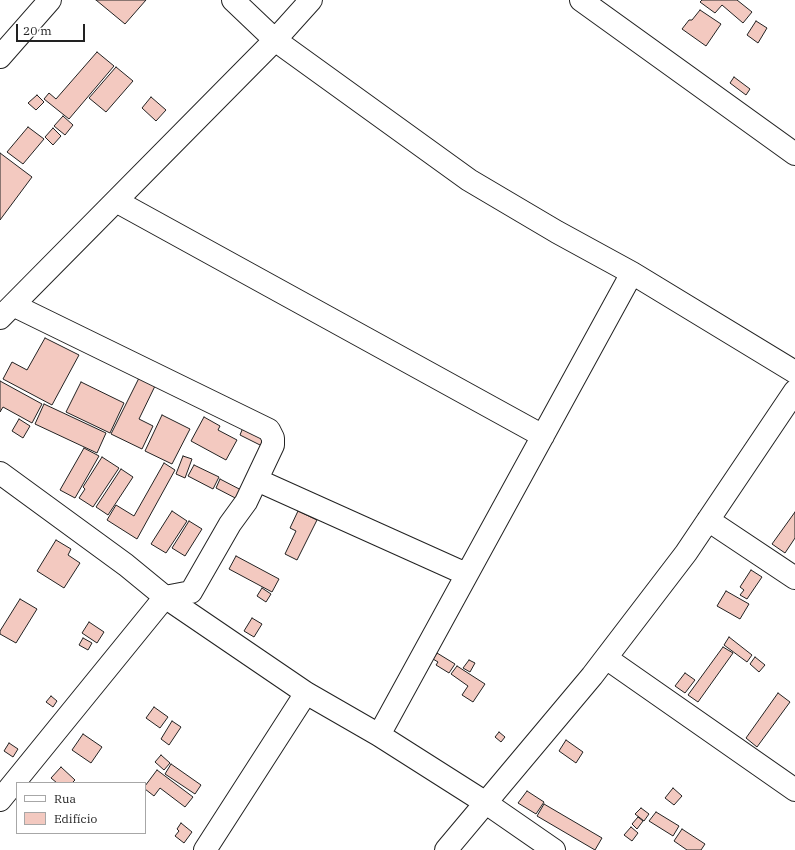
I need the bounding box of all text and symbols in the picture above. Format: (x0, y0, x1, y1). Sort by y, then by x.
scale bar (18, 16, 87, 42)
text: 20 m (23, 23, 52, 38)
legend (16, 782, 146, 834)
text: Rua (54, 791, 76, 806)
text: Edifício (54, 811, 97, 826)

